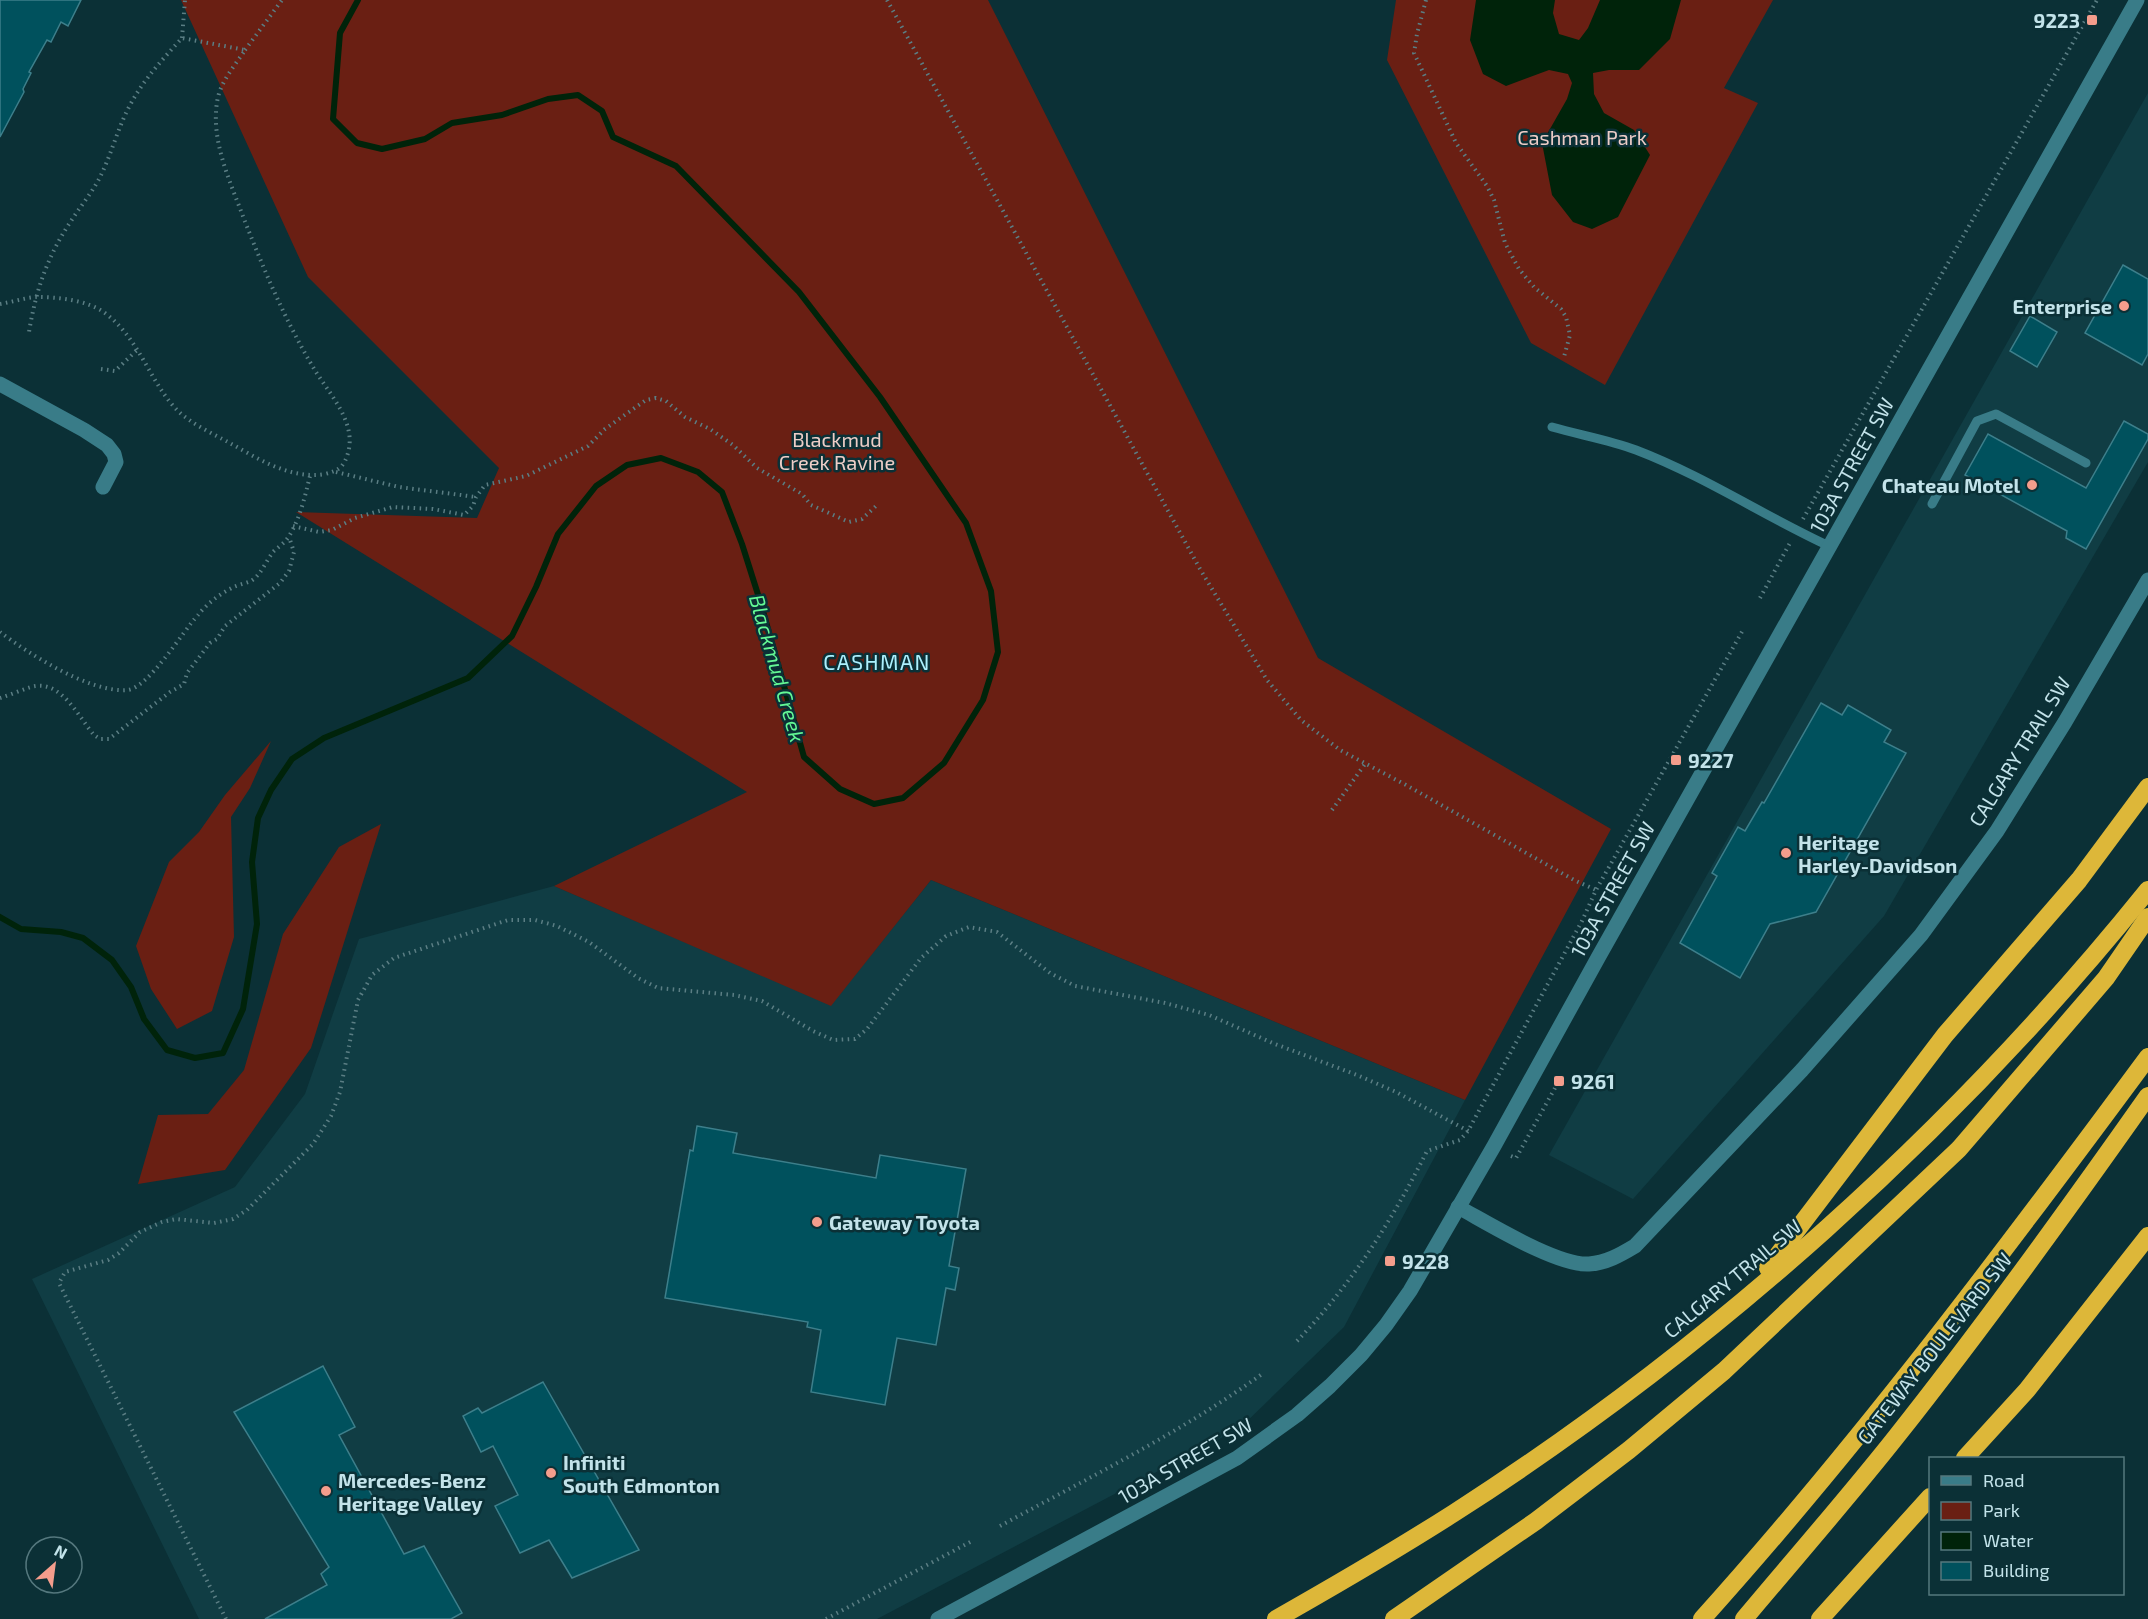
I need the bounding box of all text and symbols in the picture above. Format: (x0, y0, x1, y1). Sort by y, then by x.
place label: 9223 (2034, 8, 2080, 32)
marker: 9223 (2085, 13, 2099, 27)
park label: Cashman Park (1517, 125, 1647, 149)
place label: Enterprise (2012, 294, 2112, 318)
marker: Enterprise (2117, 299, 2131, 313)
street label: 103A STREET SW (1804, 393, 1898, 537)
park label: Blackmud Creek Ravine (779, 427, 895, 474)
place label: Chateau Motel (1882, 473, 2020, 497)
marker: Chateau Motel (2025, 478, 2039, 492)
water label: Blackmud Creek (745, 591, 811, 745)
district label: CASHMAN (823, 649, 931, 674)
street label: CALGARY TRAIL SW (1963, 672, 2075, 830)
place label: 9227 (1688, 748, 1734, 772)
marker: 9227 (1669, 753, 1683, 767)
street label: 103A STREET SW (1565, 817, 1659, 961)
place label: Heritage Harley-Davidson (1798, 830, 1957, 878)
marker: Heritage Harley-Davidson (1779, 846, 1793, 860)
place label: 9261 (1571, 1069, 1615, 1093)
marker: 9261 (1552, 1074, 1566, 1088)
place label: Gateway Toyota (829, 1210, 980, 1235)
street label: CALGARY TRAIL SW (1658, 1214, 1806, 1342)
marker: Gateway Toyota (810, 1215, 824, 1229)
street label: GATEWAY BOULEVARD SW (1852, 1247, 2016, 1449)
place label: 9228 (1402, 1249, 1450, 1273)
marker: 9228 (1383, 1254, 1397, 1268)
street label: 103A STREET SW (1114, 1412, 1256, 1508)
place label: Infiniti South Edmonton (563, 1450, 720, 1497)
legend (1929, 1457, 2124, 1595)
marker: Infiniti South Edmonton (544, 1466, 558, 1480)
place label: Mercedes-Benz Heritage Valley (338, 1468, 486, 1516)
text: Road (1983, 1469, 2024, 1491)
marker: Mercedes-Benz Heritage Valley (319, 1484, 333, 1498)
text: Park (1983, 1499, 2020, 1521)
text: Water (1983, 1529, 2033, 1551)
north arrow (24, 1535, 84, 1595)
text: N (52, 1540, 71, 1562)
text: Building (1983, 1559, 2050, 1581)

